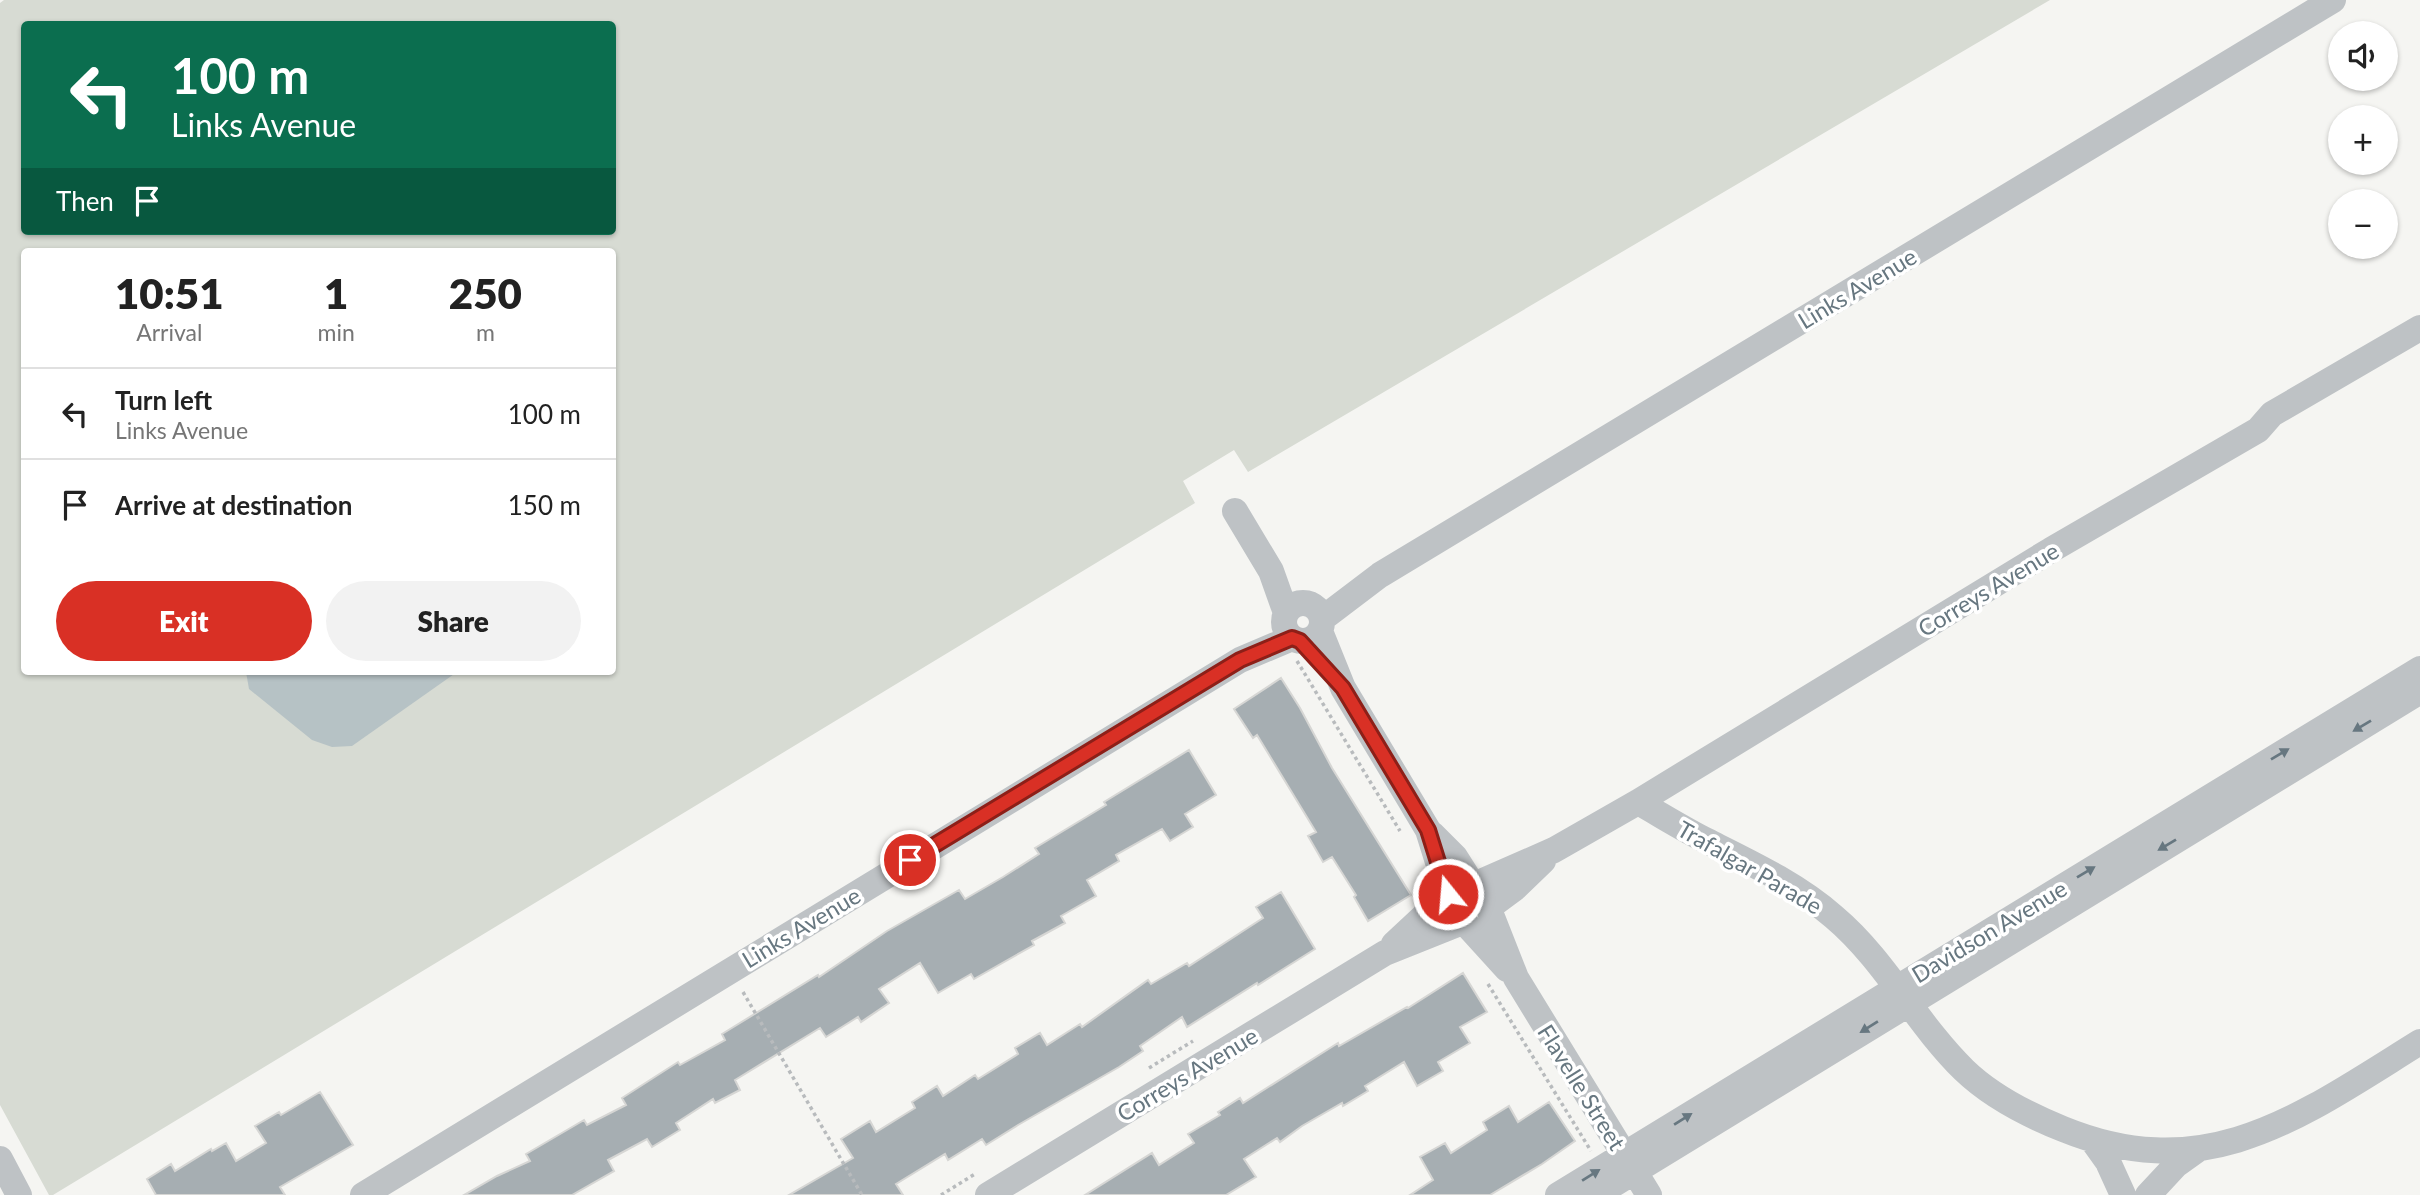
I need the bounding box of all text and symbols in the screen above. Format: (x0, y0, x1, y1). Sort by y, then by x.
map controls (2328, 21, 2398, 259)
button: sound (2328, 21, 2398, 91)
text: 100 m (171, 46, 309, 104)
icon: left (56, 49, 147, 140)
text: Links Avenue (171, 105, 356, 144)
button: + (2328, 105, 2398, 175)
icon: arrive (128, 182, 166, 220)
text: Then (56, 185, 114, 217)
button: − (2328, 189, 2398, 259)
street label: Links Avenue (1793, 242, 1921, 334)
text: 10:51 (115, 268, 224, 318)
text: 1 (324, 268, 348, 318)
text: 250 (449, 268, 522, 318)
text: Arrival (136, 318, 202, 346)
text: min (318, 318, 355, 346)
text: m (476, 318, 495, 346)
text: Turn left (115, 384, 212, 416)
icon: left (56, 395, 94, 433)
text: 100 m (508, 398, 581, 430)
text: Links Avenue (115, 416, 248, 444)
icon: arrive (56, 486, 94, 524)
text: Arrive at destination (115, 489, 352, 521)
text: 150 m (508, 489, 581, 521)
street label: Correys Avenue (1913, 536, 2063, 642)
button: Exit (56, 581, 312, 661)
button: Share (326, 581, 581, 661)
one-way arrow (2352, 720, 2371, 733)
one-way arrow (2270, 748, 2290, 761)
street label: Trafalgar Parade (1673, 814, 1827, 920)
pin (880, 830, 940, 890)
one-way arrow (2158, 838, 2177, 851)
icon: arrive (891, 841, 929, 879)
position arrow (1411, 857, 1485, 931)
one-way arrow (2076, 866, 2095, 879)
street label: Davidson Avenue (1906, 874, 2072, 988)
street label: Links Avenue (737, 881, 865, 973)
street label: Flavelle Street (1532, 1019, 1632, 1156)
street label: Correys Avenue (1112, 1021, 1262, 1127)
one-way arrow (1859, 1021, 1878, 1033)
one-way arrow (1673, 1113, 1692, 1126)
one-way arrow (1582, 1168, 1601, 1181)

